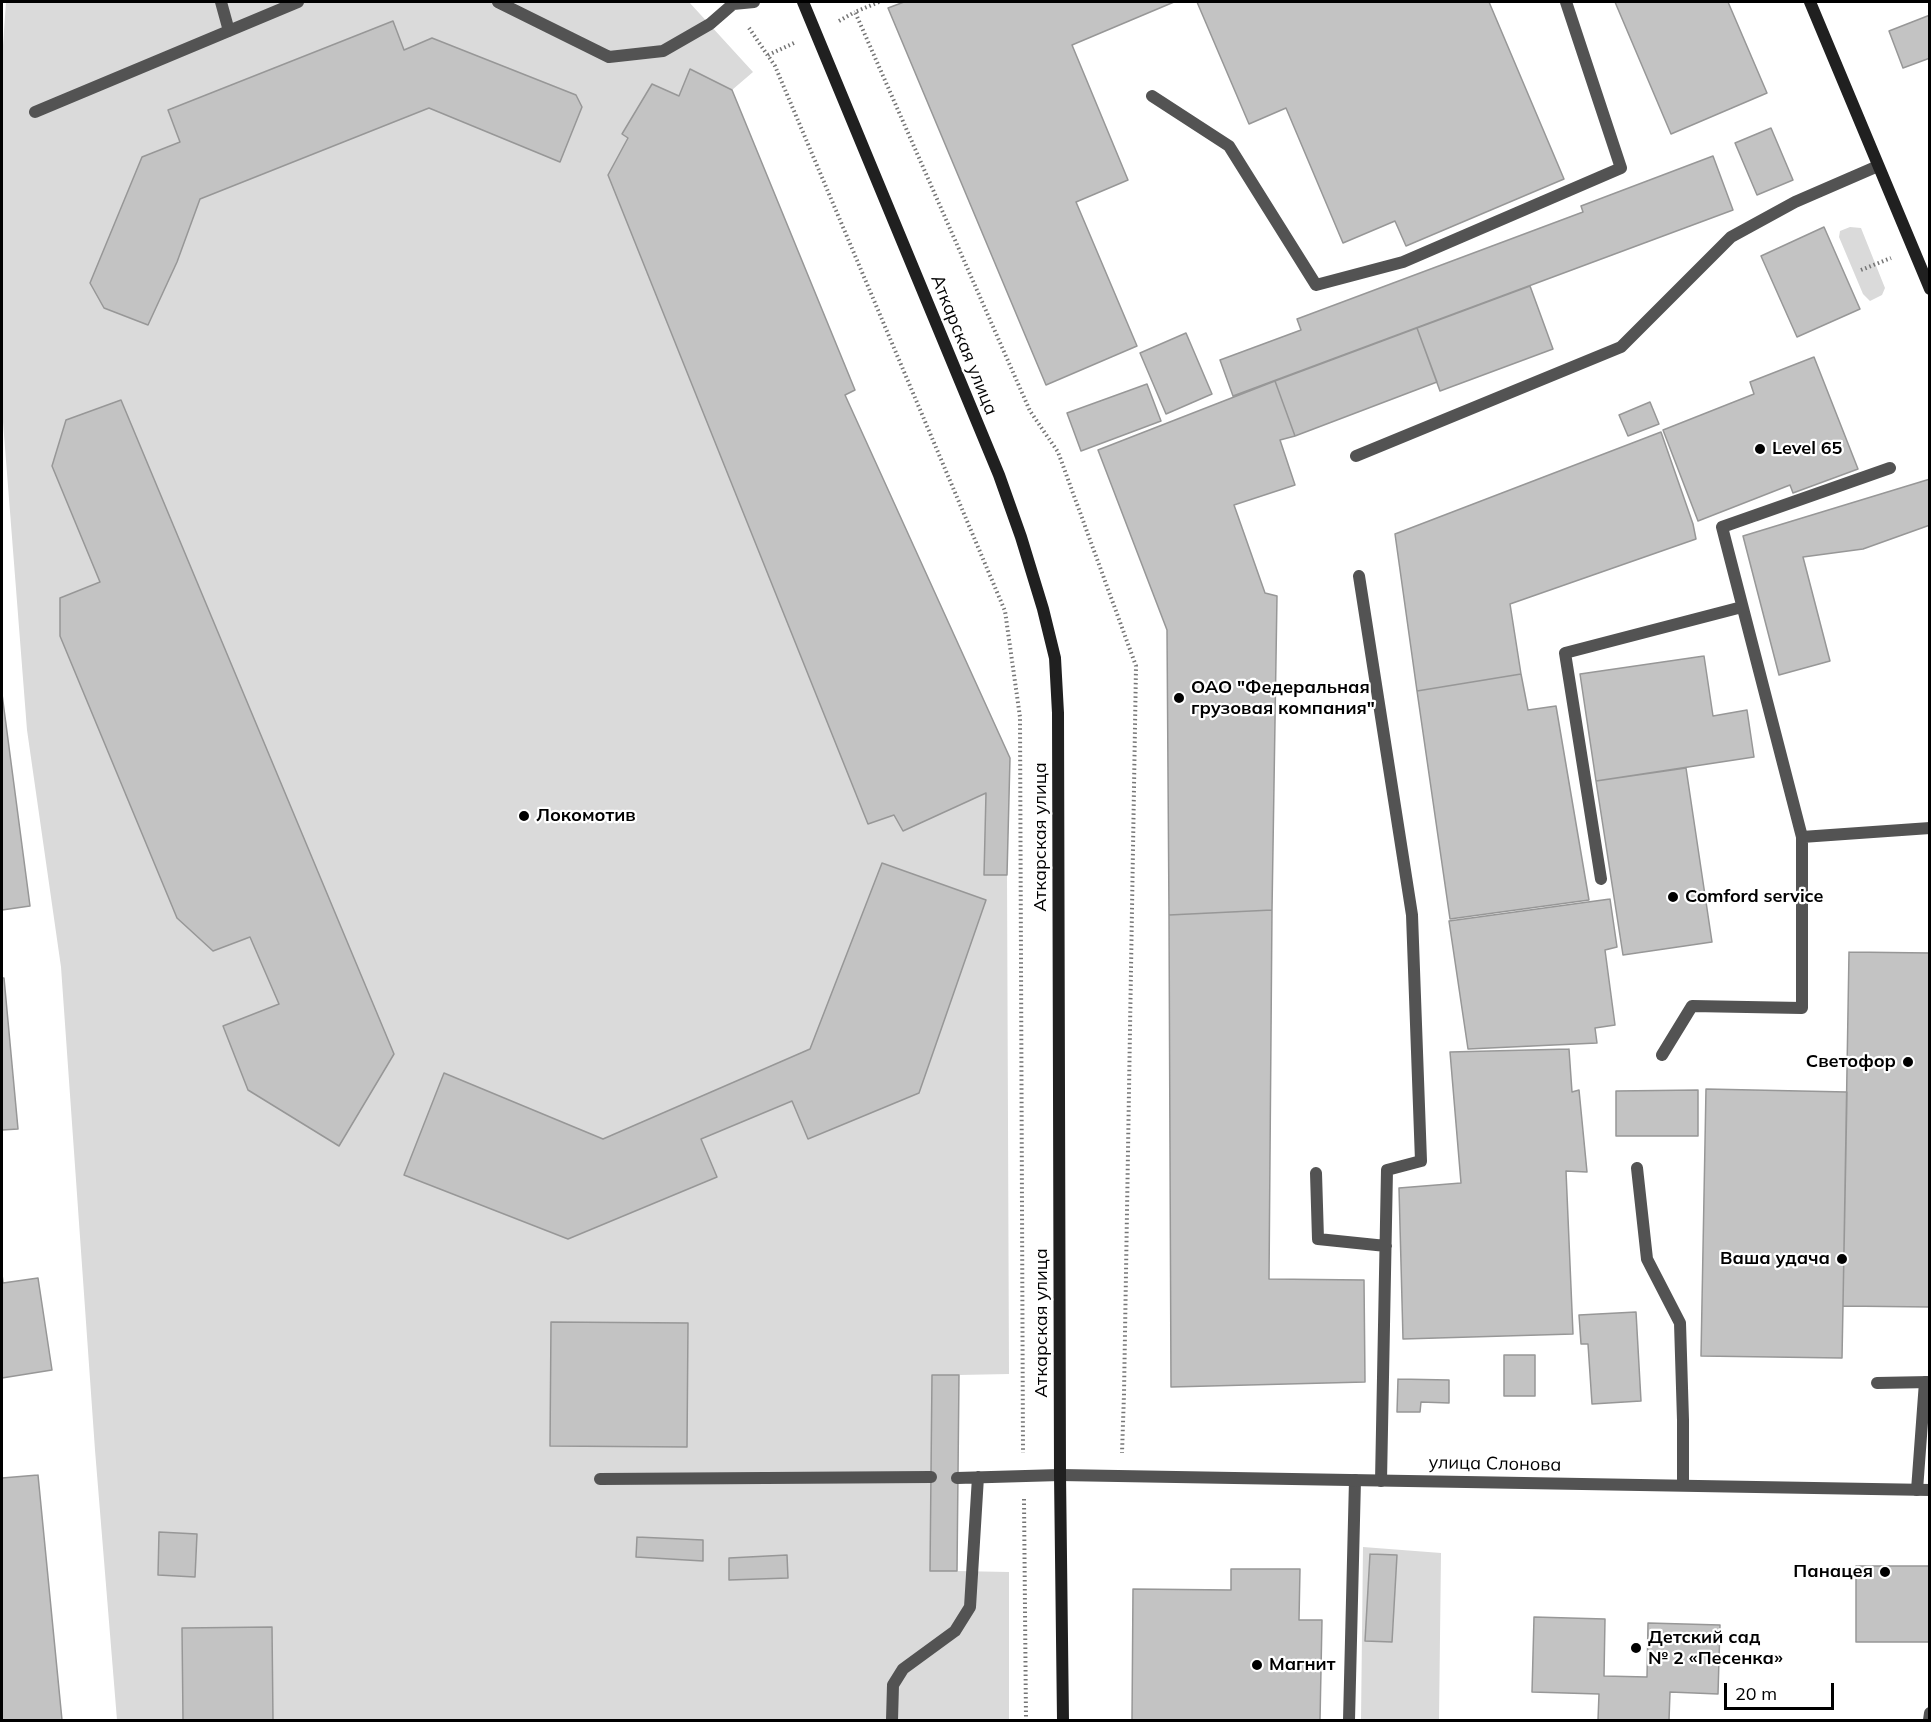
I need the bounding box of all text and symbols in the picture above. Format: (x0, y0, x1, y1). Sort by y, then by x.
street label: Аткарская улица (926, 272, 1002, 418)
place label: Level 65 (1772, 438, 1842, 460)
marker: Level 65 (1753, 442, 1767, 456)
place label: ОАО "Федеральная грузовая компания" (1191, 677, 1375, 720)
marker: ОАО "Федеральная грузовая компания" (1172, 691, 1186, 705)
street label: Аткарская улица (1030, 762, 1052, 912)
place label: Локомотив (536, 805, 636, 827)
marker: Локомотив (517, 809, 531, 823)
place label: Comford service (1685, 886, 1823, 908)
marker: Comford service (1666, 890, 1680, 904)
place label: Светофор (1806, 1051, 1896, 1073)
marker: Светофор (1901, 1055, 1915, 1069)
street label: Аткарская улица (1031, 1248, 1053, 1398)
place label: Ваша удача (1720, 1248, 1830, 1270)
marker: Ваша удача (1835, 1252, 1849, 1266)
street label: улица Слонова (1428, 1452, 1562, 1476)
place label: Панацея (1793, 1561, 1873, 1583)
marker: Панацея (1878, 1565, 1892, 1579)
place label: Детский сад № 2 «Песенка» (1648, 1627, 1783, 1670)
marker: Детский сад № 2 «Песенка» (1629, 1641, 1643, 1655)
place label: Магнит (1269, 1654, 1335, 1676)
marker: Магнит (1250, 1658, 1264, 1672)
scale bar (1727, 1671, 1836, 1709)
text: 20 m (1735, 1682, 1777, 1705)

